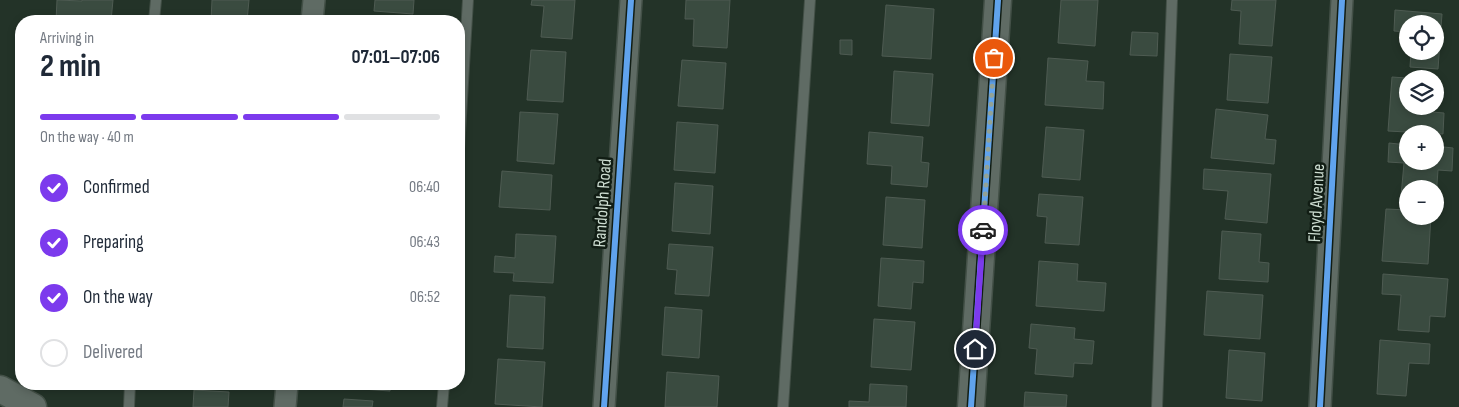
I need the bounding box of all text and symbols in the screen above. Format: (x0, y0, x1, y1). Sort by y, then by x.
map controls (1399, 15, 1444, 225)
button: locate (1399, 15, 1444, 60)
text: Arriving in (40, 29, 94, 48)
pin (973, 37, 1015, 79)
icon: bag (980, 44, 1008, 72)
text: 07:01–07:06 (352, 46, 440, 69)
text: 2 min (40, 47, 101, 86)
button: layers (1399, 70, 1444, 115)
button: + (1399, 125, 1444, 170)
text: On the way · 40 m (40, 128, 134, 147)
street label: Randolph Road (589, 158, 616, 248)
street label: Floyd Avenue (1304, 163, 1329, 243)
icon: check (40, 174, 68, 202)
text: Confirmed (83, 176, 150, 199)
text: 06:40 (409, 178, 440, 197)
button: − (1399, 180, 1444, 225)
courier (958, 205, 1008, 255)
icon: car (969, 216, 997, 244)
icon: check (40, 229, 68, 257)
text: Preparing (83, 231, 144, 254)
text: 06:43 (409, 233, 440, 252)
icon: check (40, 284, 68, 312)
text: On the way (83, 286, 153, 309)
text: 06:52 (410, 288, 440, 307)
pin (954, 328, 996, 370)
icon: home (961, 335, 989, 363)
text: Delivered (83, 341, 143, 364)

